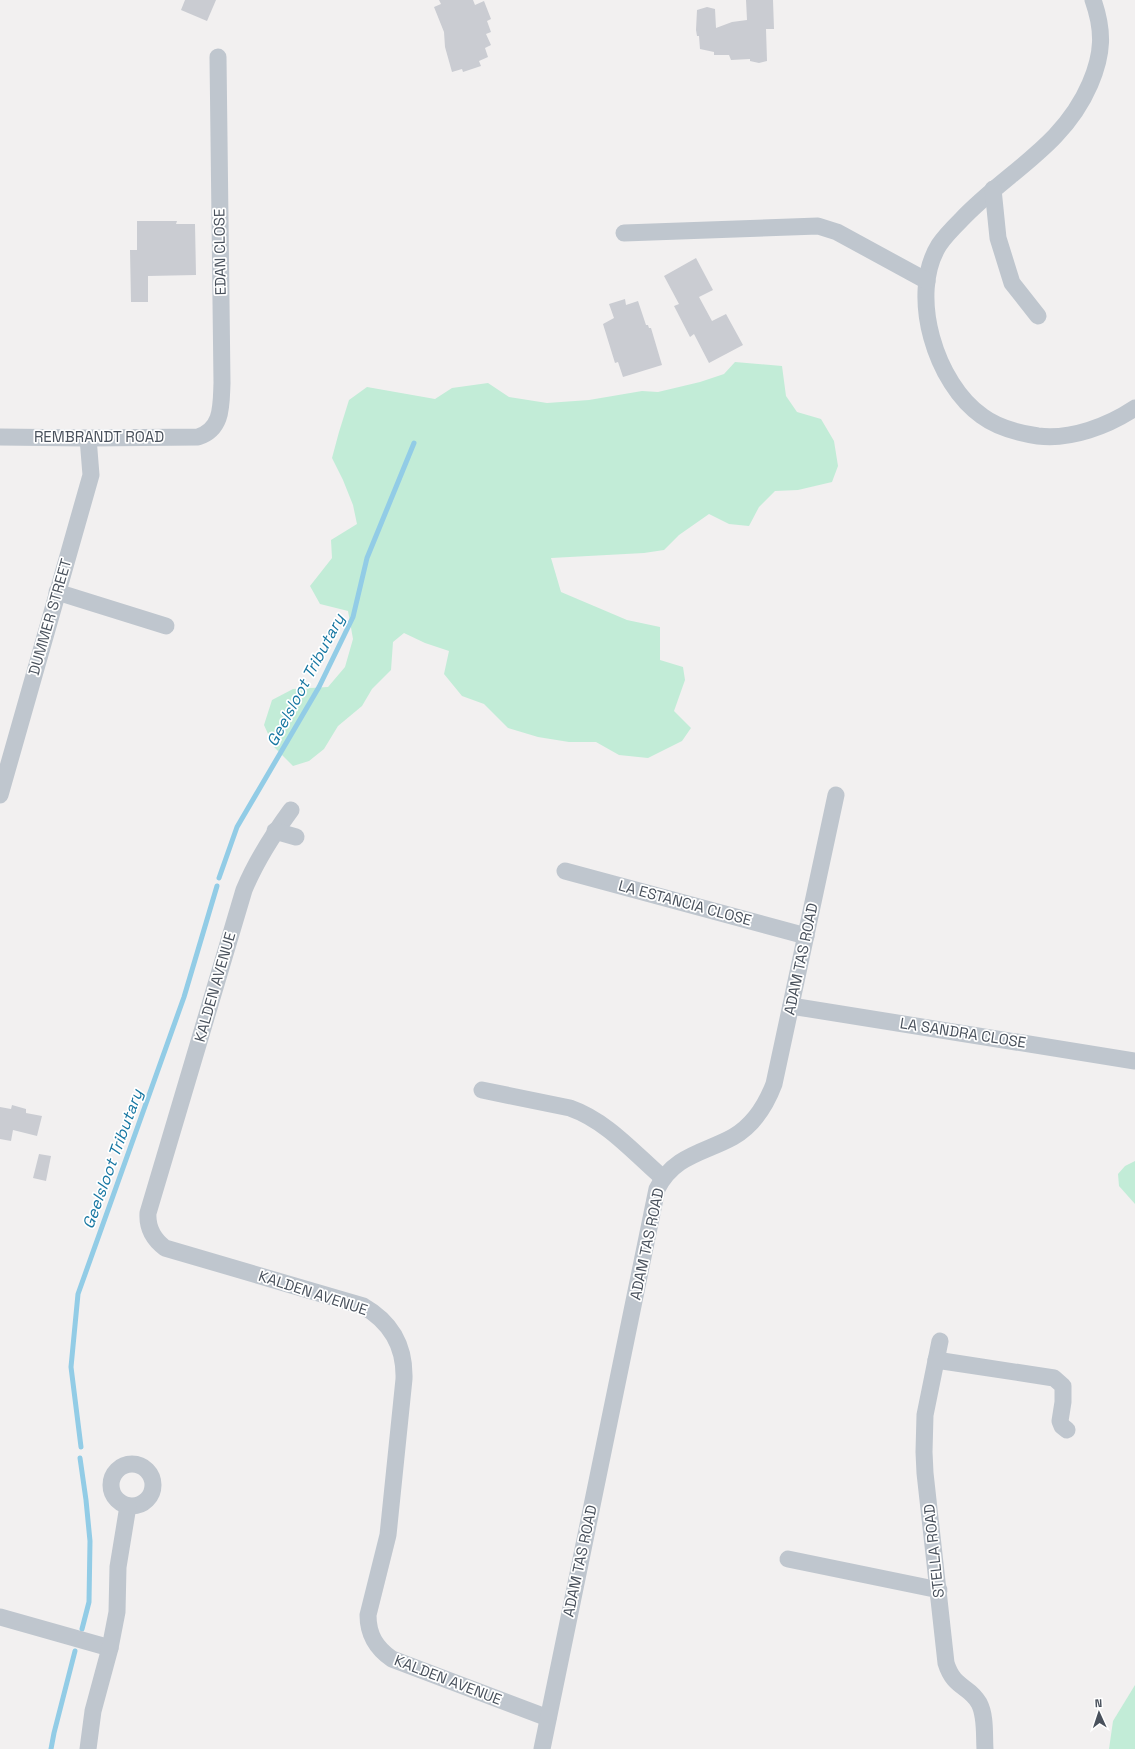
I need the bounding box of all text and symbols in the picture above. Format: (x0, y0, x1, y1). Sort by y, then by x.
street label: EDAN CLOSE (209, 208, 230, 296)
street label: REMBRANDT ROAD (34, 427, 164, 446)
street label: DUMMER STREET (24, 556, 75, 677)
water label: Geelsloot Tributary (262, 609, 350, 750)
street label: LA ESTANCIA CLOSE (616, 876, 754, 929)
street label: ADAM TAS ROAD (779, 901, 822, 1017)
street label: KALDEN AVENUE (190, 930, 239, 1044)
street label: LA SANDRA CLOSE (899, 1013, 1028, 1052)
water label: Geelsloot Tributary (77, 1085, 148, 1232)
street label: ADAM TAS ROAD (625, 1186, 668, 1302)
street label: KALDEN AVENUE (256, 1266, 370, 1319)
street label: ADAM TAS ROAD (558, 1503, 601, 1619)
street label: STELLA ROAD (919, 1503, 948, 1599)
street label: KALDEN AVENUE (392, 1650, 505, 1709)
north arrow (1079, 1693, 1119, 1733)
text: N (1094, 1696, 1103, 1710)

